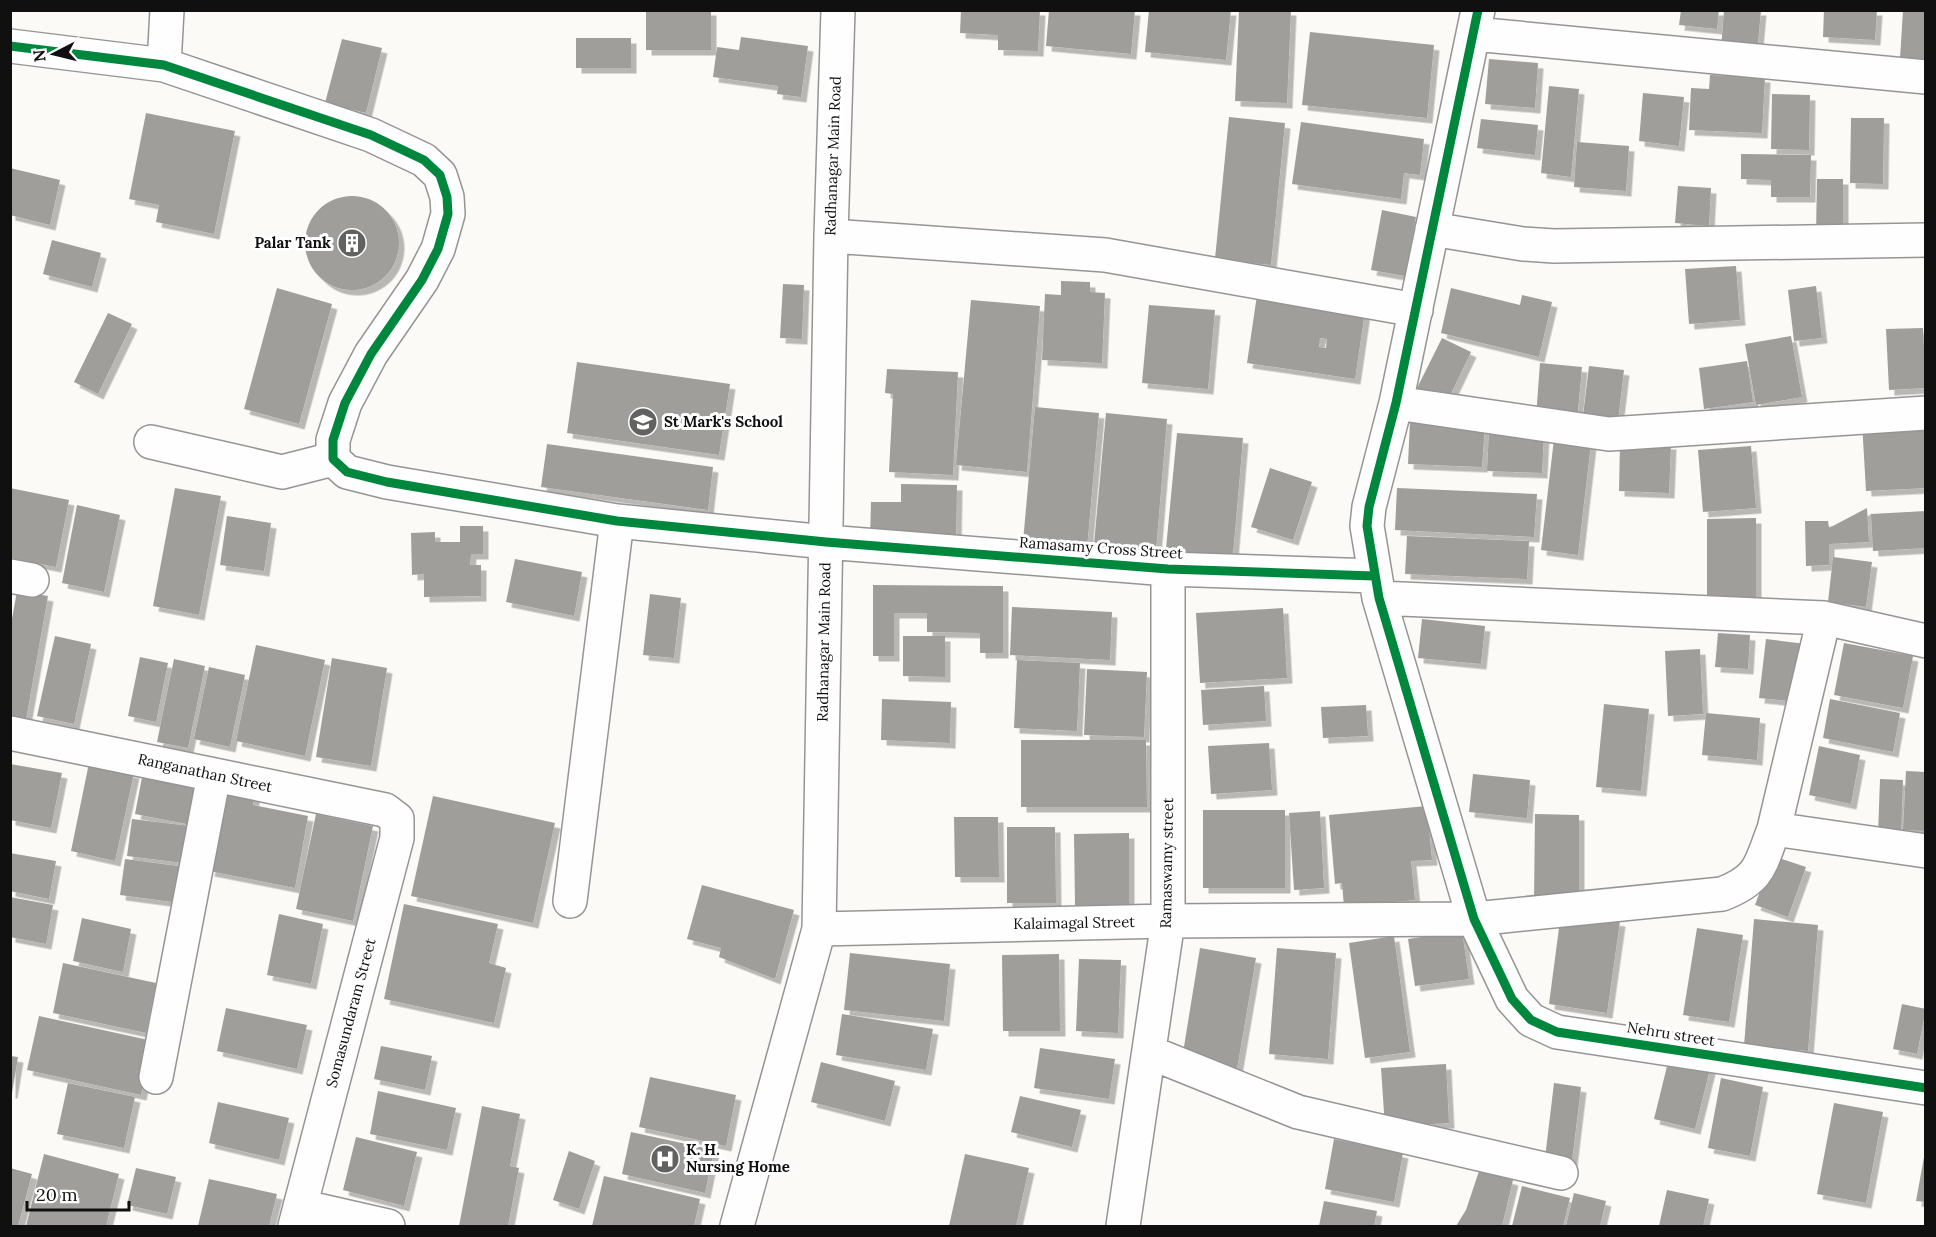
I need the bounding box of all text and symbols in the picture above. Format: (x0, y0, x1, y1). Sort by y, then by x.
north arrow (24, 24, 84, 84)
text: N (28, 48, 50, 63)
street label: Radhanagar Main Road (820, 76, 845, 236)
building icon: Palar Tank (336, 227, 368, 259)
place label: Palar Tank (254, 233, 331, 252)
school or university icon: St Mark's School (627, 406, 659, 438)
place label: St Mark's School (664, 412, 783, 431)
street label: Ramasamy Cross Street (1018, 532, 1184, 563)
street label: Radhanagar Main Road (813, 562, 834, 722)
street label: Ranganathan Street (136, 749, 274, 796)
street label: Ramaswamy street (1156, 797, 1177, 929)
street label: Kalaimagal Street (1013, 912, 1135, 933)
street label: Somasundaram Street (321, 936, 380, 1090)
street label: Nehru street (1626, 1017, 1717, 1050)
place label: K. H. Nursing Home (686, 1140, 790, 1176)
hospital icon: K. H. Nursing Home (649, 1143, 681, 1175)
scale bar (27, 1174, 129, 1212)
text: 20 m (36, 1183, 78, 1206)

